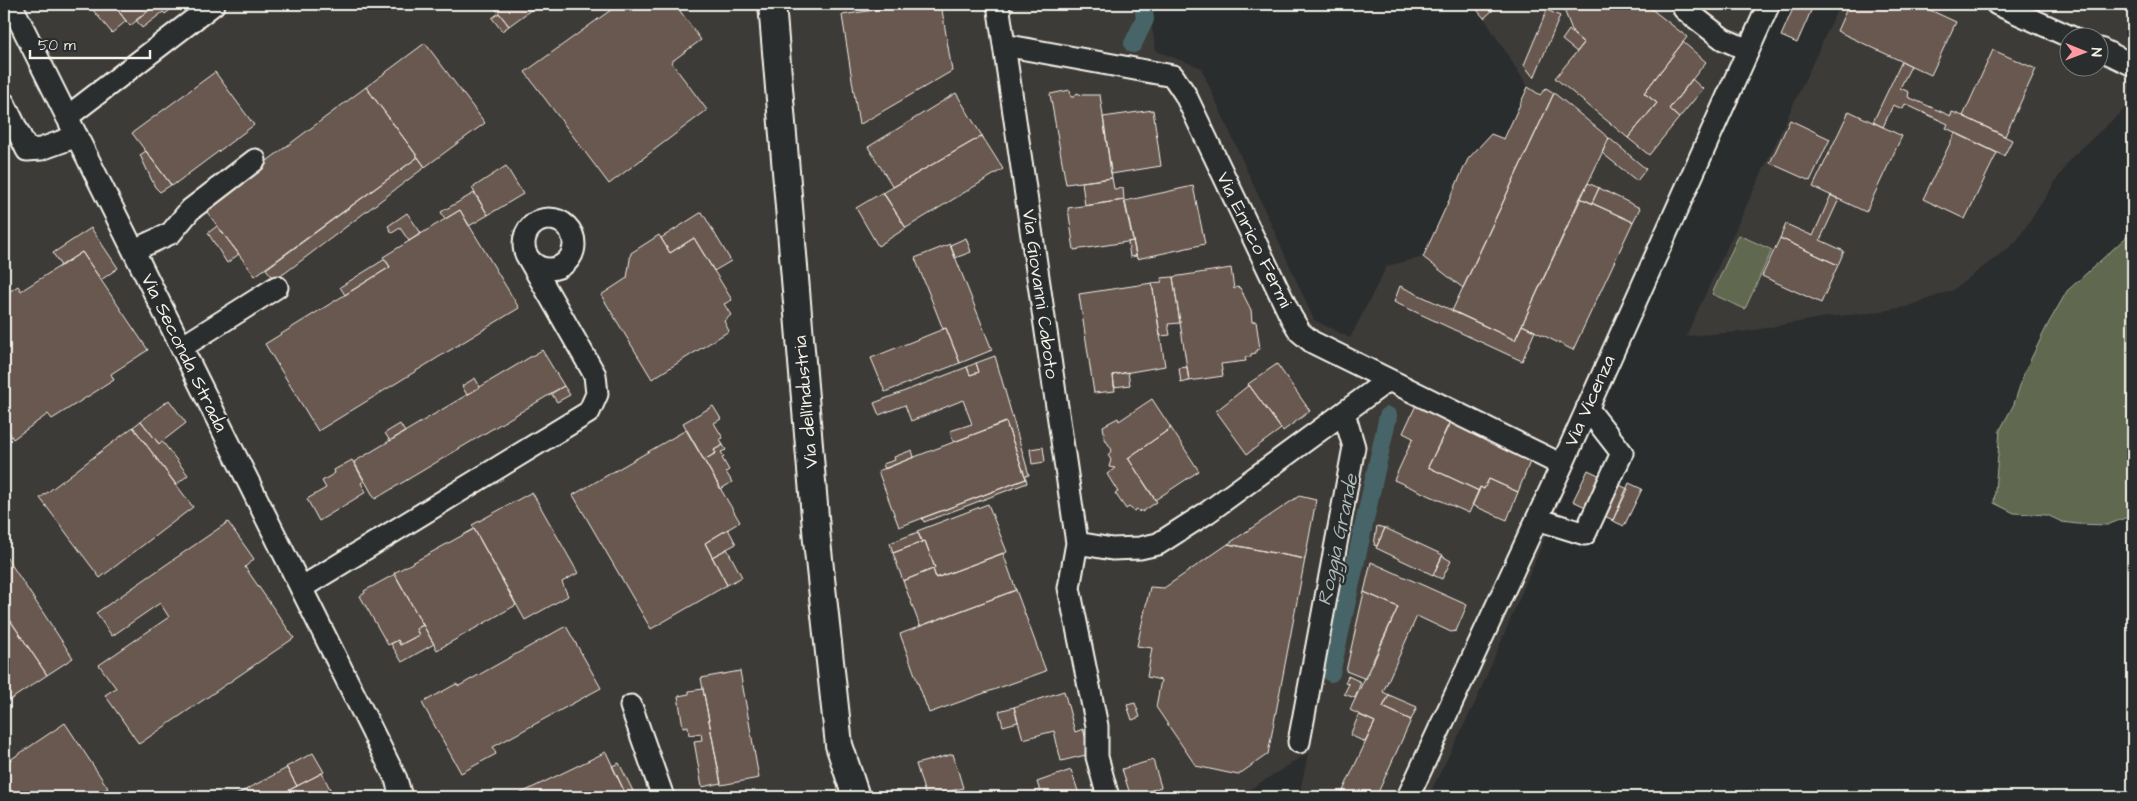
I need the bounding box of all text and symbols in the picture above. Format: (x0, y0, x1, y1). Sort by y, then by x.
scale bar (30, 28, 150, 60)
north arrow (2060, 28, 2110, 78)
text: 50 m (38, 35, 76, 56)
text: N (2086, 48, 2106, 57)
street label: Via Enrico Fermi (1209, 168, 1299, 313)
street label: Via Giovanni Caboto (1015, 208, 1065, 381)
street label: Via Seconda Strada (134, 269, 234, 437)
street label: Via dell'Industria (787, 334, 825, 470)
street label: Via Vicenza (1558, 351, 1622, 451)
water label: Roggia Grande (1310, 471, 1367, 608)

